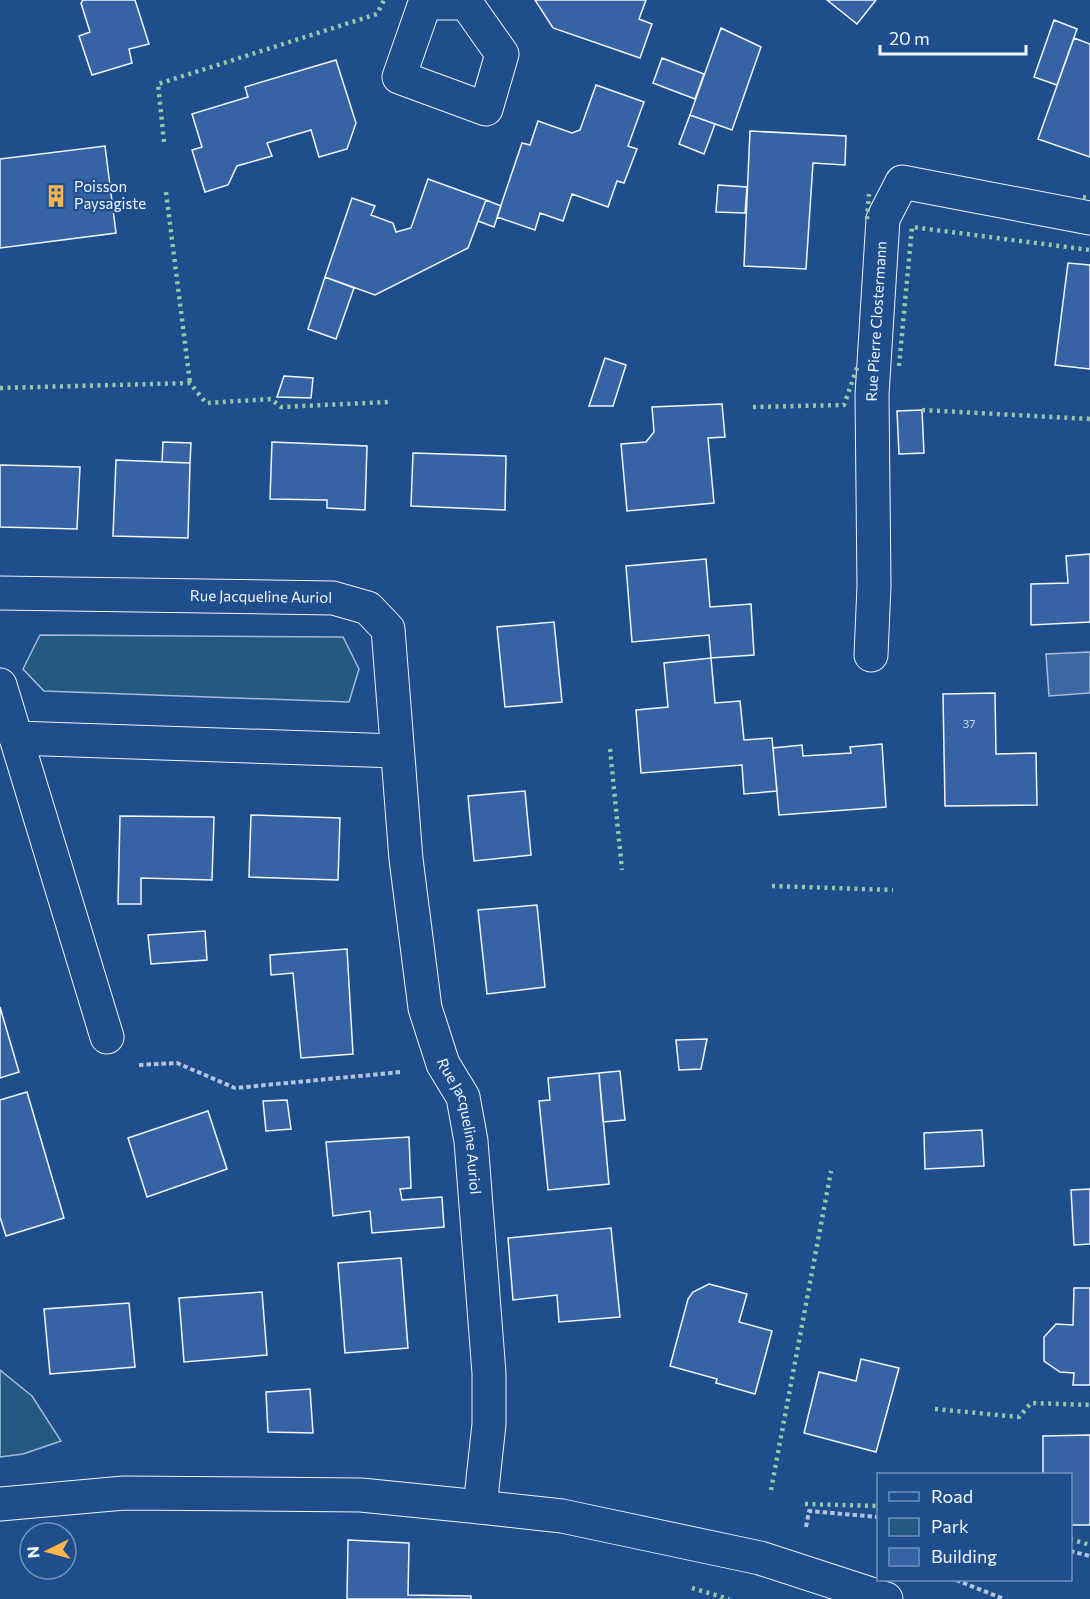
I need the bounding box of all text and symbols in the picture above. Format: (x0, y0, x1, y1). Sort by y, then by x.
scale bar (880, 18, 1026, 56)
text: 20 m (889, 27, 930, 49)
place label: Poisson Paysagiste (74, 177, 146, 212)
building icon: Poisson Paysagiste (43, 183, 69, 209)
street label: Rue Pierre Clostermann (862, 240, 890, 402)
street label: Rue Jacqueline Auriol (190, 586, 332, 606)
house number: 37 (962, 716, 976, 730)
street label: Rue Jacqueline Auriol (434, 1056, 485, 1195)
legend (877, 1473, 1072, 1581)
text: Road (931, 1485, 973, 1507)
text: Park (931, 1515, 969, 1537)
north arrow (18, 1521, 78, 1581)
text: Building (931, 1545, 997, 1567)
text: N (23, 1546, 43, 1559)

